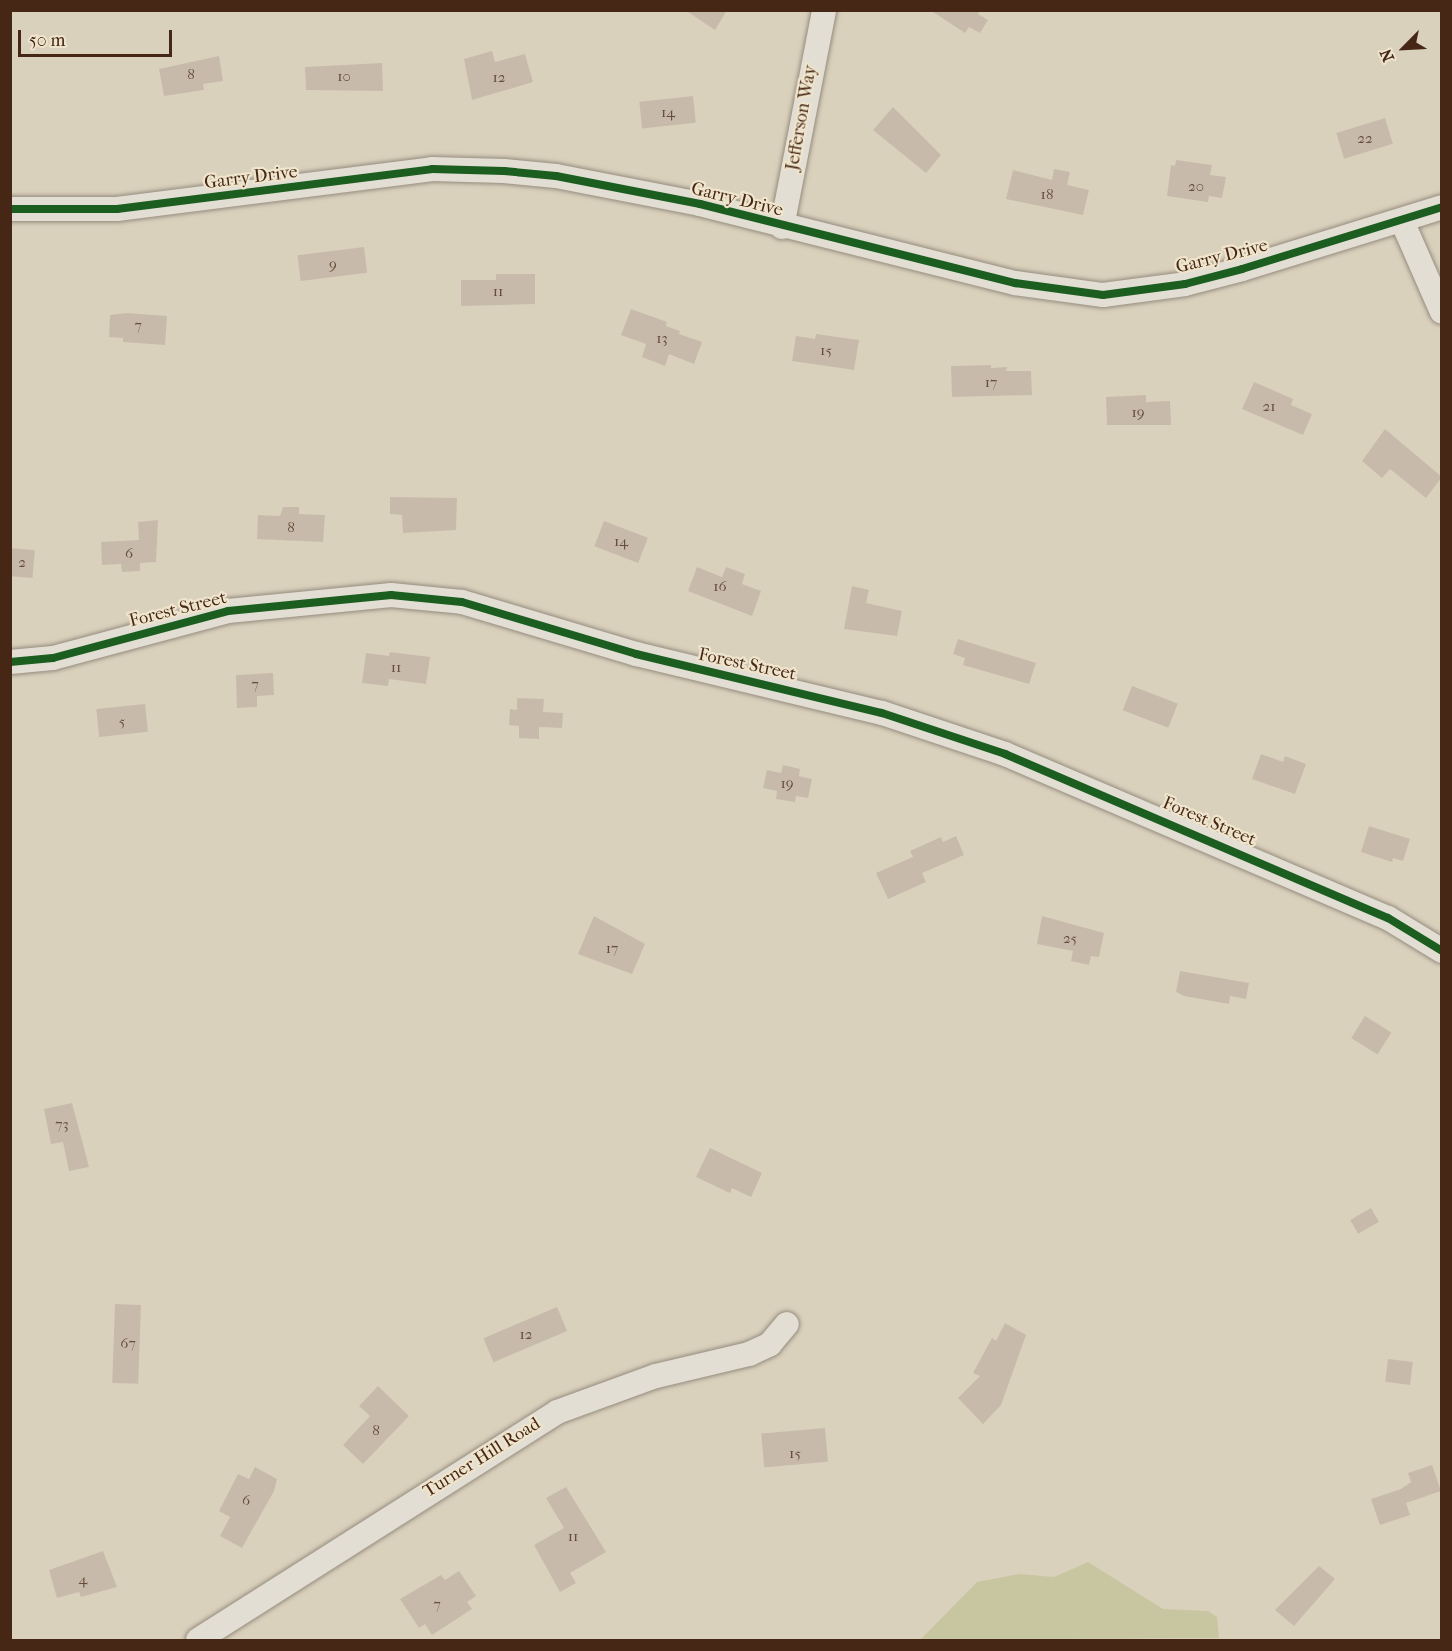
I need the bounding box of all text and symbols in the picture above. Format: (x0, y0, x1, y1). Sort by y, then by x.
scale bar (21, 18, 176, 56)
north arrow (1374, 18, 1434, 78)
text: 50 m (29, 30, 65, 51)
text: N (1376, 46, 1398, 65)
street label: Jefferson Way (782, 64, 822, 172)
house number: 8 (187, 66, 195, 84)
house number: 10 (337, 68, 351, 86)
house number: 12 (492, 69, 506, 87)
house number: 14 (661, 104, 675, 122)
house number: 22 (1357, 130, 1373, 148)
street label: Garry Drive (203, 162, 299, 194)
street label: Garry Drive (689, 178, 785, 222)
house number: 20 (1188, 178, 1204, 196)
house number: 18 (1041, 186, 1053, 204)
street label: Garry Drive (1174, 235, 1270, 279)
house number: 9 (329, 256, 337, 274)
house number: 11 (493, 283, 503, 301)
house number: 7 (134, 317, 142, 335)
house number: 13 (656, 330, 668, 348)
house number: 15 (820, 342, 832, 360)
house number: 17 (985, 374, 997, 392)
house number: 21 (1262, 398, 1276, 416)
house number: 19 (1131, 404, 1145, 422)
house number: 8 (287, 519, 295, 537)
house number: 14 (614, 533, 628, 551)
house number: 6 (125, 545, 133, 563)
house number: 2 (18, 554, 26, 572)
house number: 16 (713, 578, 727, 596)
street label: Forest Street (127, 587, 229, 633)
street label: Forest Street (696, 644, 798, 686)
house number: 11 (391, 659, 401, 677)
house number: 7 (251, 676, 259, 694)
house number: 5 (119, 713, 125, 731)
house number: 19 (780, 775, 794, 793)
street label: Forest Street (1159, 793, 1259, 851)
house number: 25 (1063, 930, 1077, 948)
house number: 17 (606, 940, 618, 958)
house number: 73 (55, 1116, 69, 1134)
house number: 12 (519, 1326, 533, 1344)
house number: 67 (120, 1335, 136, 1353)
street label: Turner Hill Road (420, 1413, 544, 1503)
house number: 8 (372, 1422, 380, 1440)
house number: 15 (789, 1445, 801, 1463)
house number: 6 (242, 1492, 250, 1510)
house number: 11 (568, 1528, 578, 1546)
house number: 4 (79, 1571, 87, 1589)
house number: 7 (433, 1596, 441, 1614)

